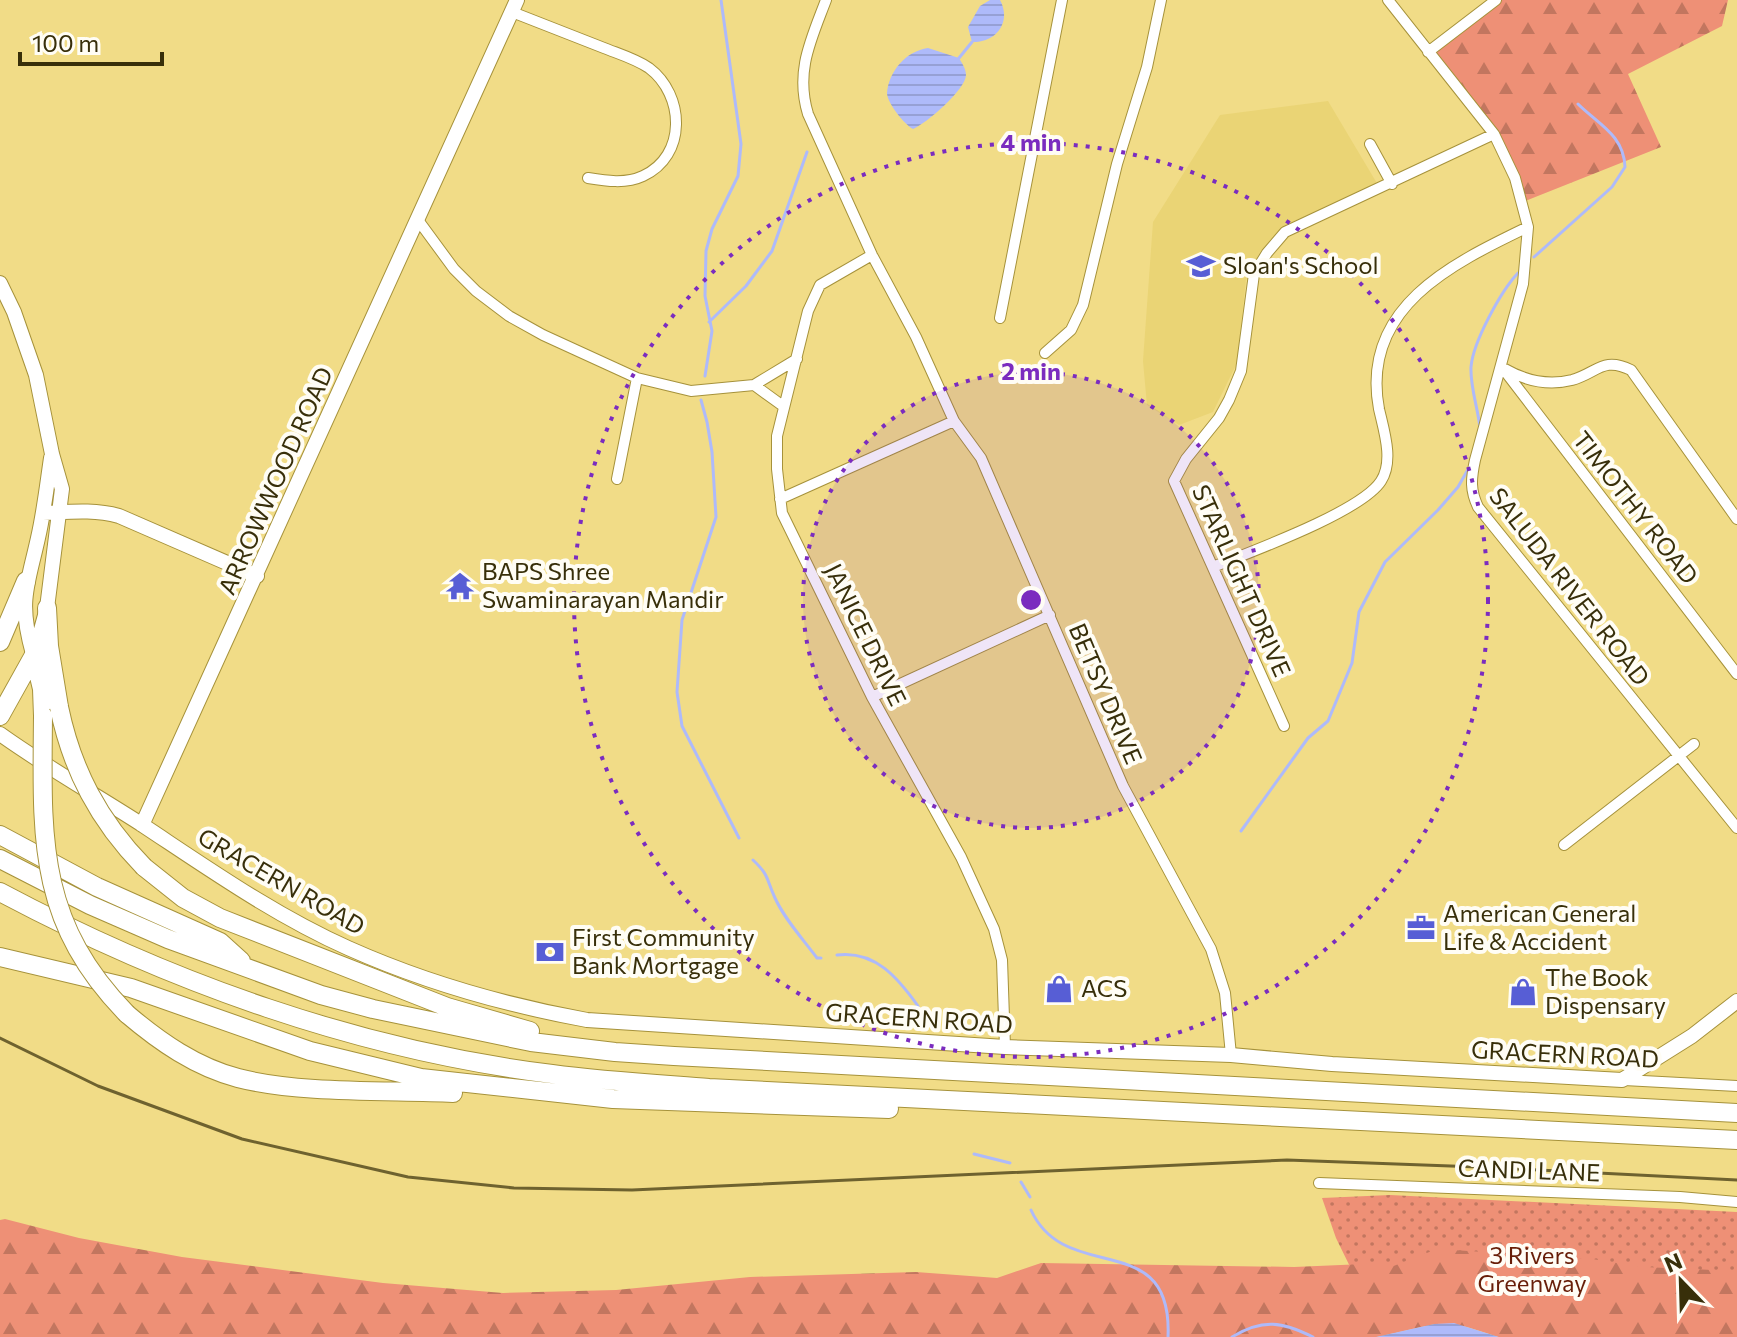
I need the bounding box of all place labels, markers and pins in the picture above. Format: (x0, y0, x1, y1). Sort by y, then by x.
place label: Sloan's School (1223, 250, 1379, 279)
school or university icon: Sloan's School (1186, 251, 1216, 281)
place label: BAPS Shree Swaminarayan Mandir (482, 556, 724, 613)
temple icon: BAPS Shree Swaminarayan Mandir (445, 571, 475, 601)
centre of rings (1017, 586, 1045, 614)
place label: American General Life & Accident (1443, 898, 1636, 955)
office icon: American General Life & Accident (1406, 913, 1436, 943)
place label: First Community Bank Mortgage (572, 922, 755, 979)
bank icon: First Community Bank Mortgage (535, 937, 565, 967)
place label: The Book Dispensary (1545, 962, 1666, 1019)
place label: ACS (1081, 973, 1127, 1002)
shop icon: ACS (1044, 974, 1074, 1004)
shop icon: The Book Dispensary (1508, 977, 1538, 1007)

